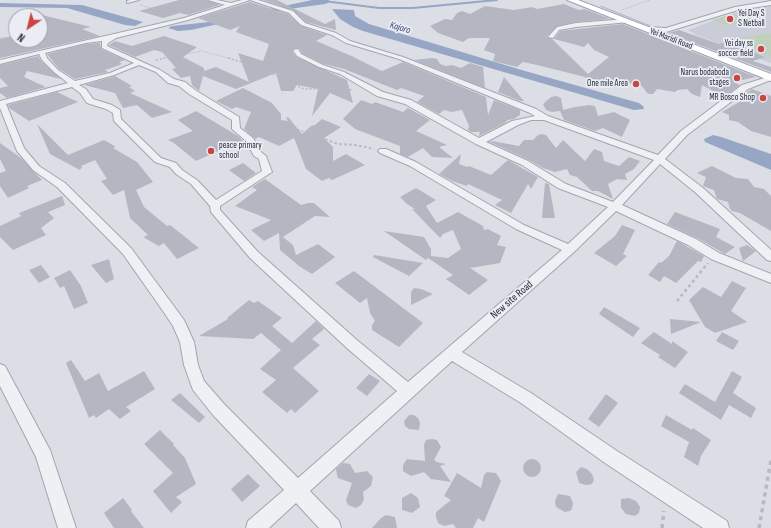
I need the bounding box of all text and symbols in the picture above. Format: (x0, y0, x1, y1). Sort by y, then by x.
north arrow (8, 8, 48, 48)
place label: Yei Day S S Netball (738, 9, 765, 30)
marker: Yei Day S S Netball (725, 14, 735, 24)
water label: Kajoro (388, 19, 412, 37)
street label: Yei Maridi Road (648, 26, 694, 52)
text: N (15, 30, 28, 44)
place label: Yei day ss soccer field (718, 39, 753, 60)
marker: Yei day ss soccer field (756, 44, 766, 54)
place label: Narus bodaboda stages (681, 68, 729, 89)
marker: Narus bodaboda stages (732, 73, 742, 83)
place label: One mile Area (587, 79, 628, 89)
marker: One mile Area (631, 79, 641, 89)
place label: MR Bosco Shop (709, 93, 755, 103)
marker: MR Bosco Shop (758, 93, 768, 103)
place label: peace primary school (219, 141, 262, 162)
marker: peace primary school (206, 146, 216, 156)
street label: New site Road (488, 278, 536, 322)

